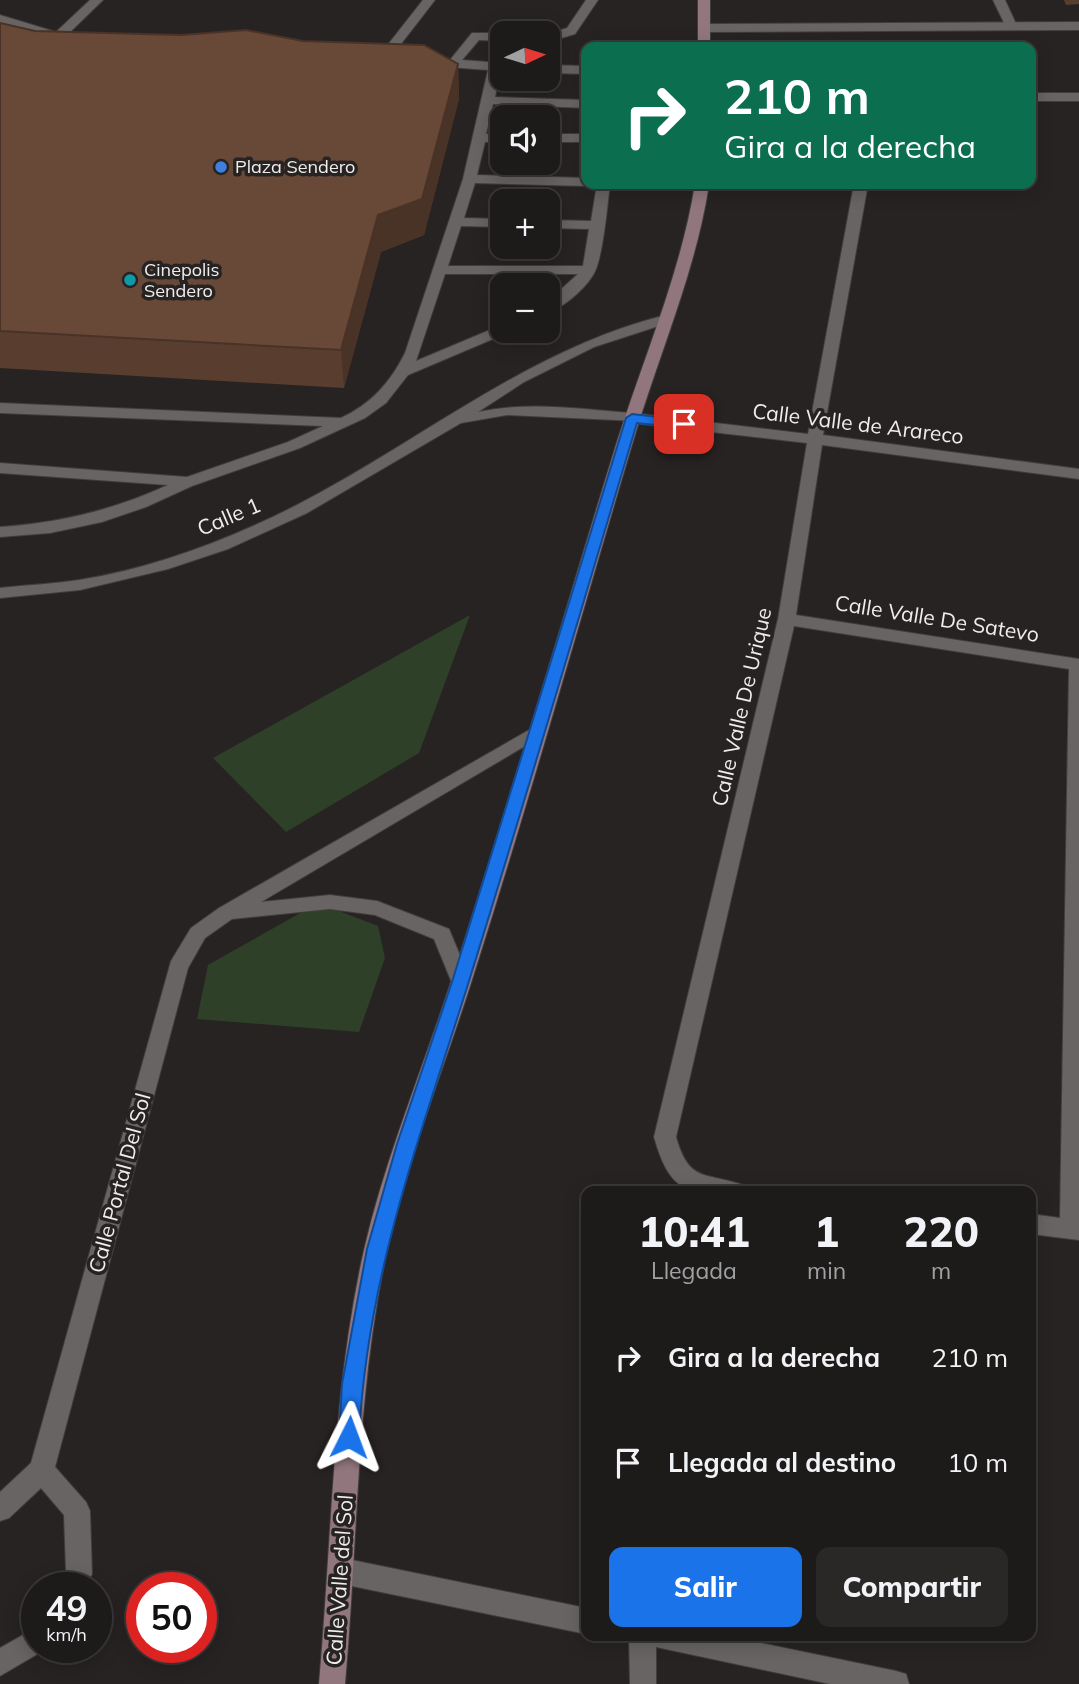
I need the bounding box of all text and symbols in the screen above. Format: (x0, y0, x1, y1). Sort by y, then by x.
north arrow (490, 21, 560, 91)
map controls (490, 21, 560, 343)
text: 210 m (724, 65, 870, 126)
icon: right (609, 70, 700, 161)
button: sound (490, 105, 560, 175)
text: Gira a la derecha (724, 126, 976, 166)
place label: Plaza Sendero (235, 155, 355, 178)
marker: Plaza Sendero (213, 159, 229, 175)
button: + (490, 189, 560, 259)
place label: Cinepolis Sendero (144, 258, 220, 302)
marker: Cinepolis Sendero (122, 272, 138, 288)
button: − (490, 273, 560, 343)
pin (654, 394, 714, 454)
street label: Calle Valle de Arareco (751, 397, 965, 449)
icon: arrive (665, 405, 703, 443)
street label: Calle 1 (193, 491, 264, 541)
street label: Calle Valle De Satevo (833, 589, 1041, 647)
street label: Calle Valle De Urique (706, 605, 777, 809)
street label: Calle Portal Del Sol (83, 1090, 156, 1275)
text: 10:41 (638, 1205, 750, 1258)
text: 1 (814, 1205, 839, 1258)
text: 220 (903, 1205, 979, 1258)
text: Llegada (651, 1256, 737, 1285)
text: min (807, 1256, 846, 1285)
text: m (931, 1256, 951, 1285)
icon: right (609, 1339, 647, 1377)
text: Gira a la derecha (668, 1341, 880, 1374)
text: 210 m (932, 1341, 1008, 1374)
position arrow (312, 1400, 386, 1474)
icon: arrive (609, 1444, 647, 1482)
text: Llegada al destino (668, 1446, 896, 1479)
text: 10 m (947, 1446, 1008, 1479)
street label: Calle Valle del Sol (320, 1494, 358, 1666)
button: Salir (609, 1547, 802, 1627)
button: Compartir (816, 1547, 1008, 1627)
speed limit sign: 50 (126, 1572, 217, 1663)
text: 49 (45, 1586, 88, 1630)
text: km/h (46, 1623, 87, 1646)

